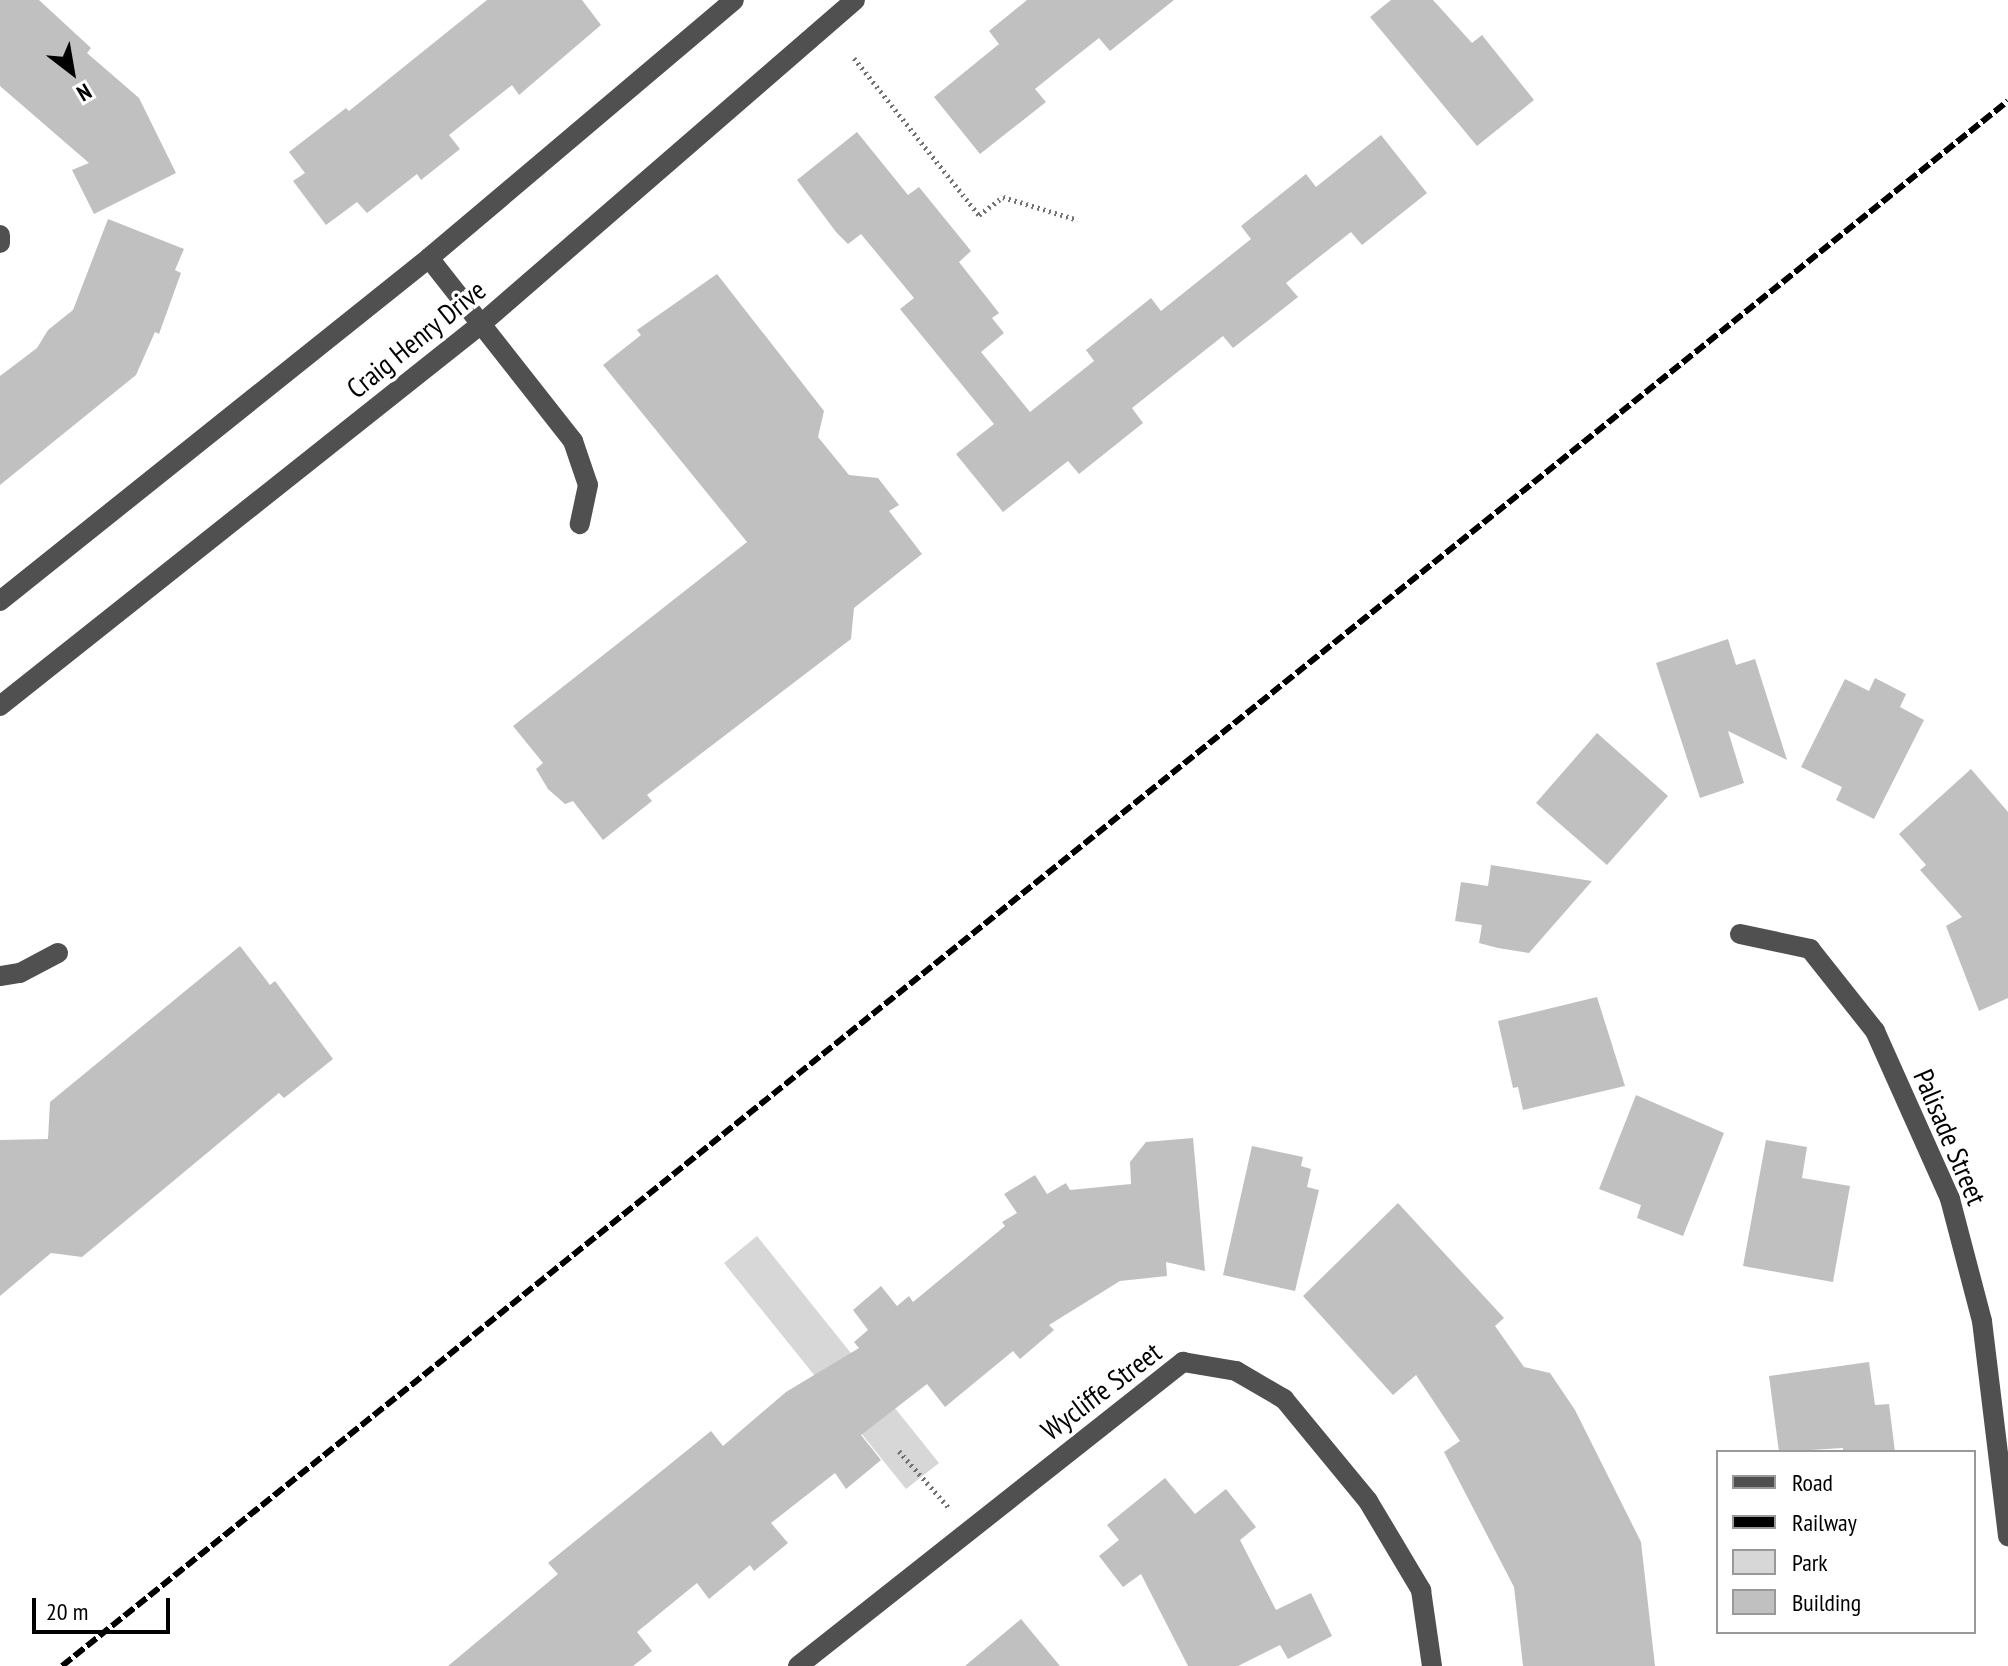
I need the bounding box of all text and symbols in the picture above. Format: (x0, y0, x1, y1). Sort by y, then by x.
north arrow (32, 32, 112, 112)
text: N (72, 78, 97, 108)
street label: Craig Henry Drive (340, 273, 492, 405)
street label: Palisade Street (1906, 1064, 1994, 1210)
street label: Wycliffe Street (1035, 1335, 1167, 1447)
legend (1716, 1450, 1976, 1634)
text: Road (1792, 1467, 1833, 1498)
text: Railway (1792, 1507, 1857, 1538)
text: Park (1792, 1547, 1828, 1578)
scale bar (36, 1582, 174, 1632)
text: Building (1792, 1587, 1861, 1618)
text: 20 m (46, 1596, 88, 1627)

